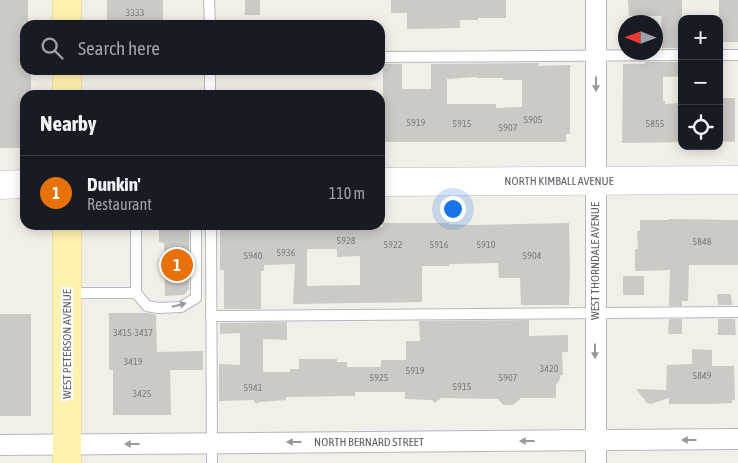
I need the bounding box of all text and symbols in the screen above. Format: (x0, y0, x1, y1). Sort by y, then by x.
house number: 3333 (126, 7, 145, 18)
north arrow (618, 15, 663, 60)
map controls (678, 15, 723, 150)
button: + (678, 15, 723, 60)
search box (20, 20, 385, 75)
icon: search (38, 34, 66, 62)
text: Search here (78, 37, 160, 59)
button: − (678, 60, 723, 105)
one-way arrow (592, 76, 600, 92)
button: locate (678, 105, 723, 150)
text: Nearby (40, 111, 96, 135)
house number: 5905 (524, 114, 543, 125)
house number: 5919 (407, 117, 426, 128)
house number: 5915 (453, 118, 472, 129)
house number: 5855 (646, 118, 665, 129)
house number: 5907 (499, 122, 518, 133)
text: Dunkin' (87, 173, 141, 195)
street label: NORTH KIMBALL AVENUE (504, 174, 614, 188)
text: 1 (52, 184, 60, 202)
text: 110 m (329, 184, 365, 202)
text: Restaurant (87, 195, 152, 213)
your location (440, 196, 466, 222)
street label: WEST THORNDALE AVENUE (588, 202, 602, 320)
house number: 5928 (337, 235, 356, 246)
house number: 5848 (693, 236, 712, 247)
house number: 5922 (384, 239, 403, 250)
house number: 5916 (430, 239, 449, 250)
house number: 5910 (477, 239, 496, 250)
pin: 1 (161, 246, 193, 284)
house number: 5936 (277, 247, 296, 258)
house number: 5940 (244, 250, 263, 261)
house number: 5904 (523, 250, 542, 261)
street label: WEST PETERSON AVENUE (60, 289, 74, 399)
one-way arrow (171, 301, 187, 309)
house number: 3415-3417 (113, 327, 153, 338)
one-way arrow (591, 343, 599, 359)
house number: 3419 (124, 356, 143, 367)
house number: 3420 (540, 363, 559, 374)
house number: 5919 (406, 365, 425, 376)
house number: 5849 (693, 370, 712, 381)
house number: 5925 (370, 372, 389, 383)
house number: 5907 (499, 372, 518, 383)
house number: 5915 (453, 381, 472, 392)
house number: 5941 (244, 382, 263, 393)
house number: 3425 (133, 388, 152, 399)
street label: NORTH BERNARD STREET (314, 435, 425, 449)
one-way arrow (681, 436, 697, 444)
one-way arrow (519, 437, 535, 445)
one-way arrow (286, 439, 302, 447)
one-way arrow (124, 440, 140, 448)

